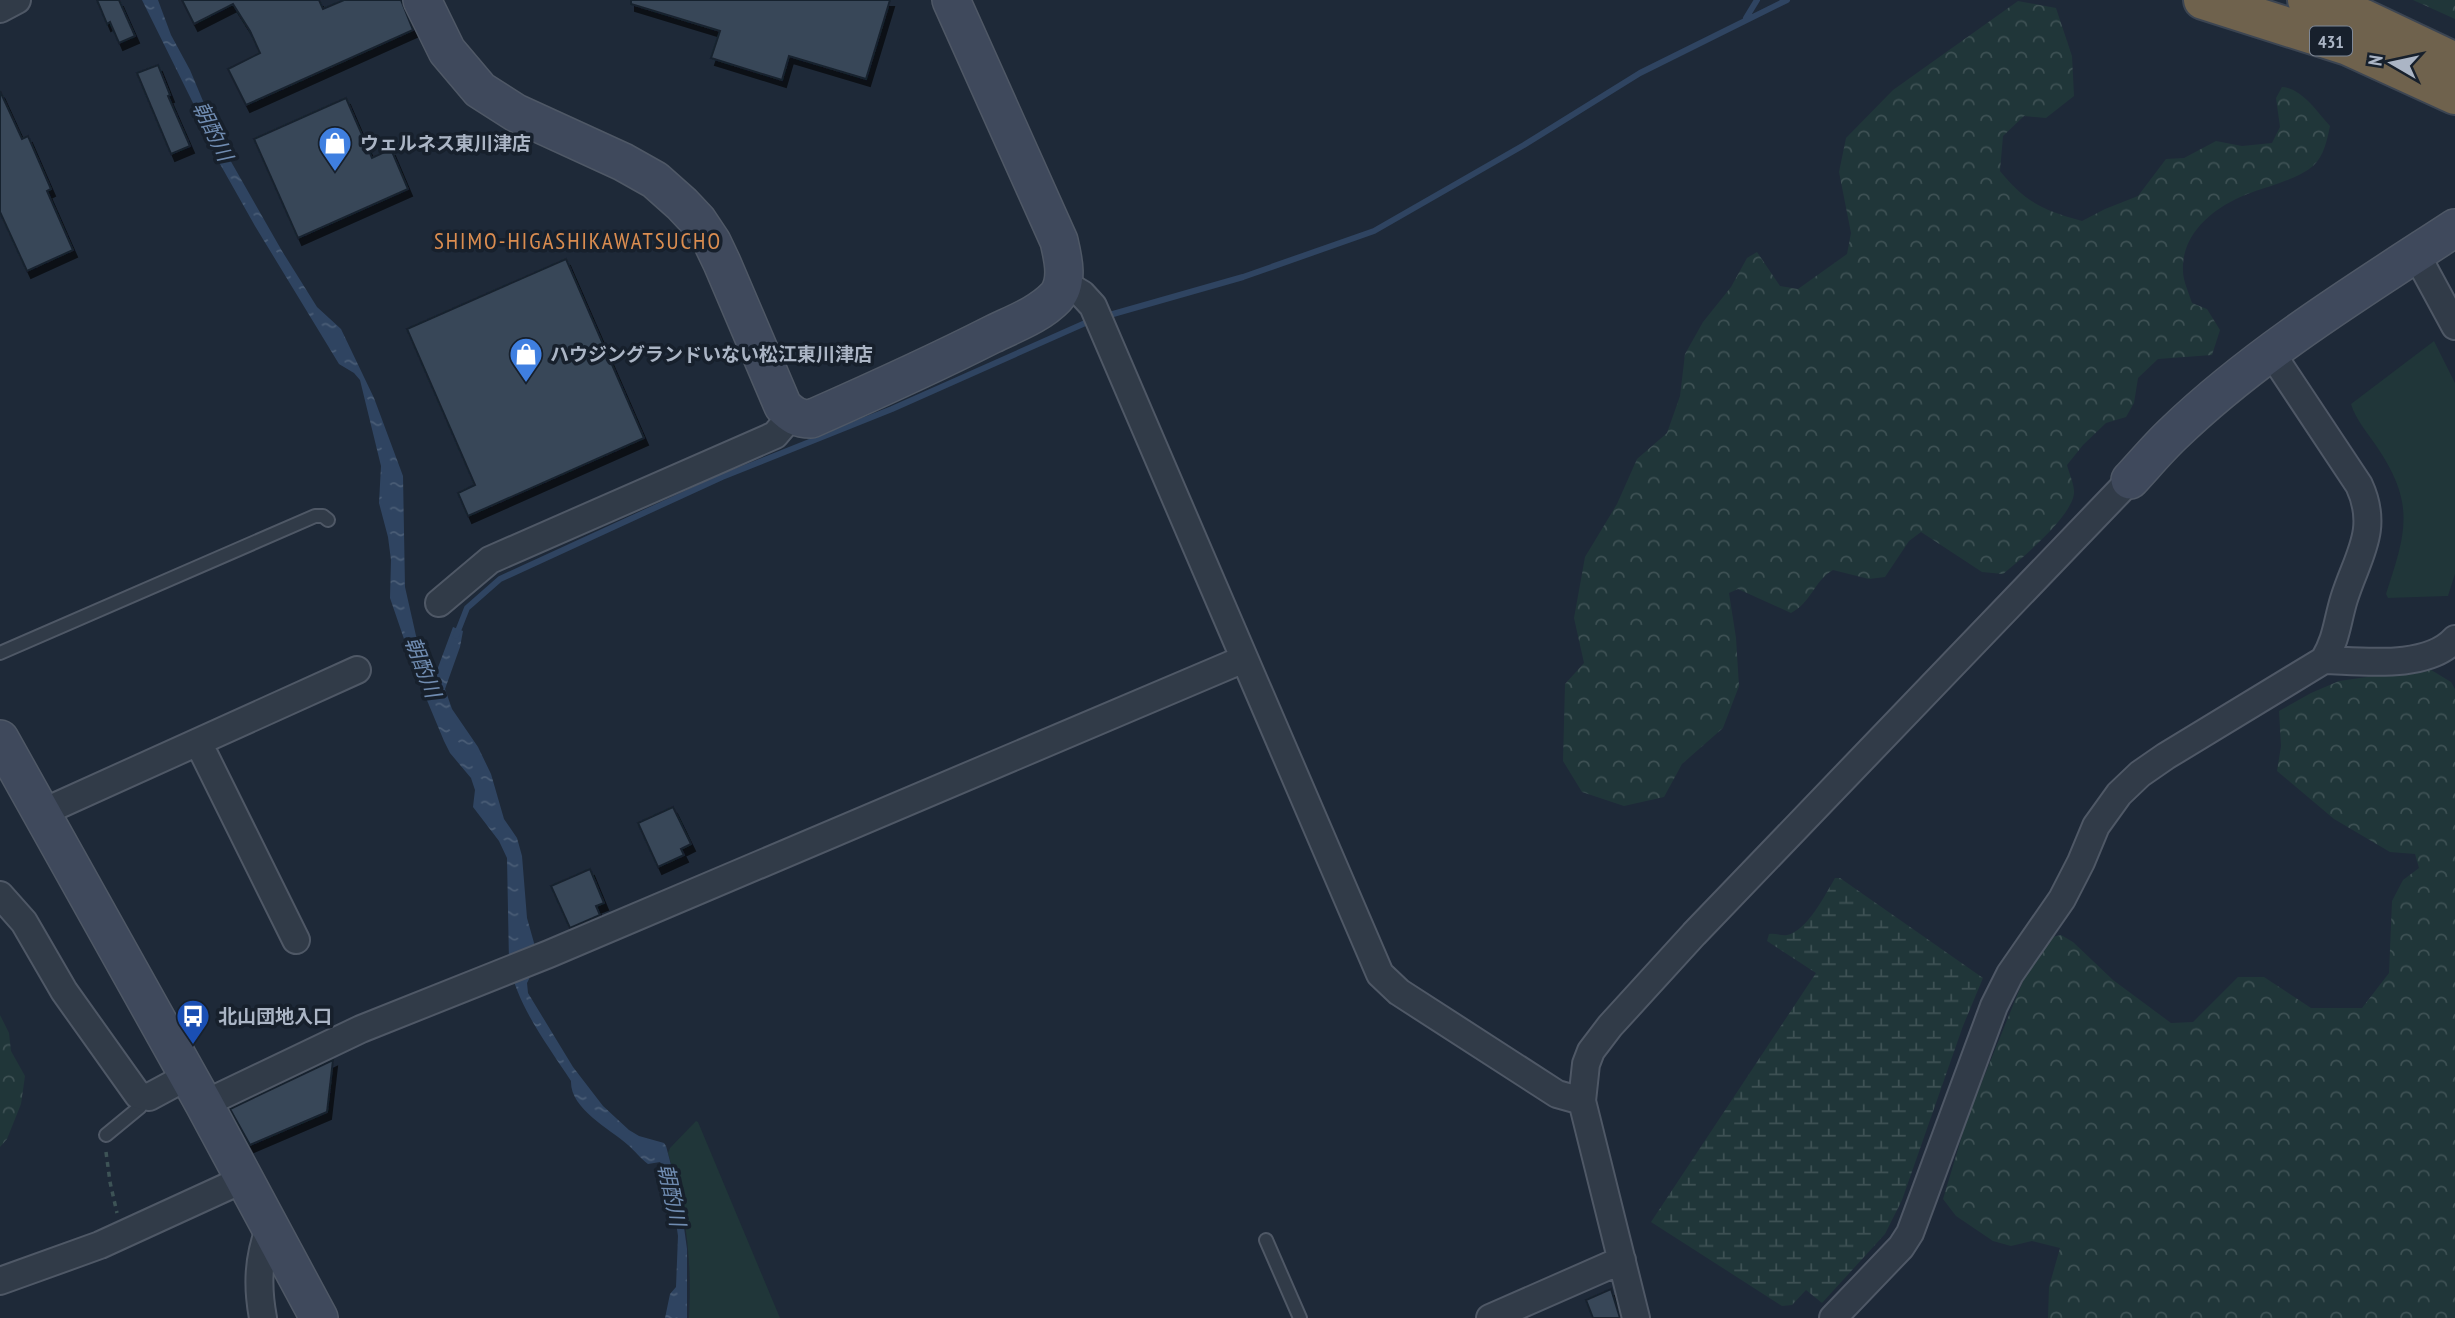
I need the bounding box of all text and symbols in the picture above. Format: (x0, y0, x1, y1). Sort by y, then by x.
road number: 431 (2310, 26, 2352, 56)
north arrow (2357, 28, 2427, 98)
text: N (2363, 53, 2388, 67)
water label: 朝酌川 (187, 97, 240, 167)
shop icon: ウェルネス東川津店 (316, 124, 354, 173)
place label: ウェルネス東川津店 (360, 131, 531, 155)
district label: SHIMO-HIGASHIKAWATSUCHO (434, 226, 722, 255)
shop icon: ハウジングランドいない松江東川津店 (507, 335, 545, 384)
place label: ハウジングランドいない松江東川津店 (550, 342, 873, 366)
water label: 朝酌川 (399, 633, 448, 703)
bus stop icon: 北山団地入口 (174, 997, 212, 1046)
place label: 北山団地入口 (218, 1004, 332, 1028)
water label: 朝酌川 (652, 1161, 692, 1231)

